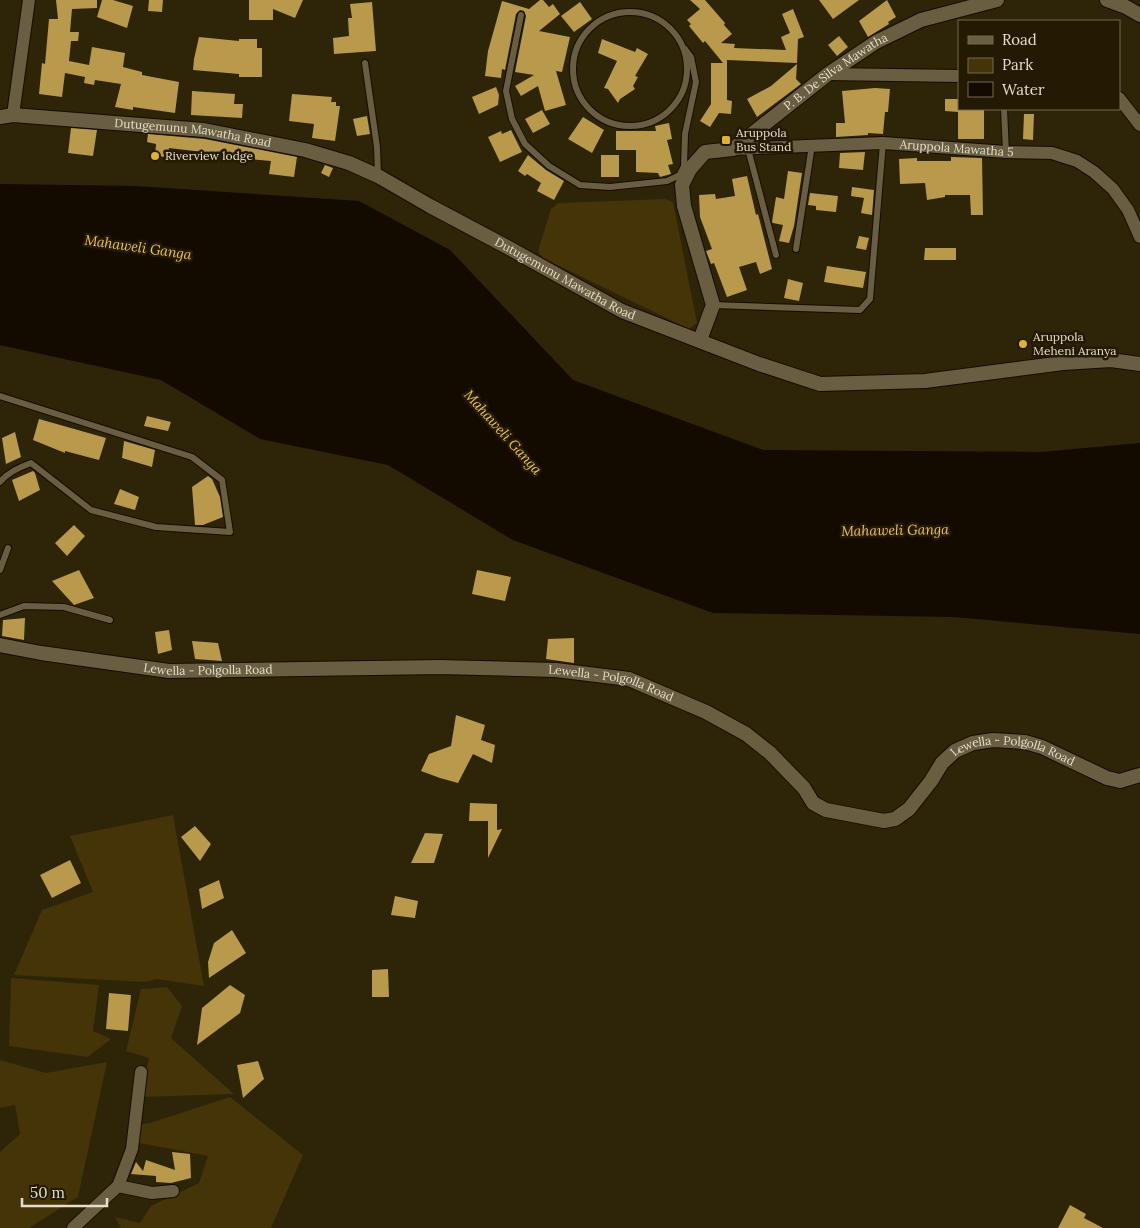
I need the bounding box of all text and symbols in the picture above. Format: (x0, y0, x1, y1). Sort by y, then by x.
legend (958, 20, 1120, 110)
street label: P. B. De Silva Mawatha (780, 30, 890, 113)
text: Road (1002, 30, 1037, 49)
text: Park (1002, 55, 1033, 74)
text: Water (1002, 80, 1045, 99)
street label: Dutugemunu Mawatha Road (114, 115, 273, 150)
place label: Aruppola Bus Stand (735, 125, 791, 154)
marker: Aruppola Bus Stand (720, 134, 732, 146)
street label: Aruppola Mawatha 5 (898, 136, 1014, 159)
place label: Riverview lodge (165, 148, 253, 163)
marker: Riverview lodge (149, 150, 161, 162)
water label: Mahaweli Ganga (83, 231, 193, 263)
street label: Dutugemunu Mawatha Road (492, 234, 638, 323)
place label: Aruppola Meheni Aranya (1032, 329, 1117, 358)
marker: Aruppola Meheni Aranya (1017, 338, 1029, 350)
water label: Mahaweli Ganga (460, 386, 546, 478)
water label: Mahaweli Ganga (841, 520, 949, 540)
street label: Lewella - Polgolla Road (143, 660, 273, 678)
street label: Lewella - Polgolla Road (548, 662, 676, 704)
street label: Lewella - Polgolla Road (947, 732, 1077, 769)
scale bar (22, 1176, 108, 1208)
text: 50 m (30, 1183, 65, 1202)

